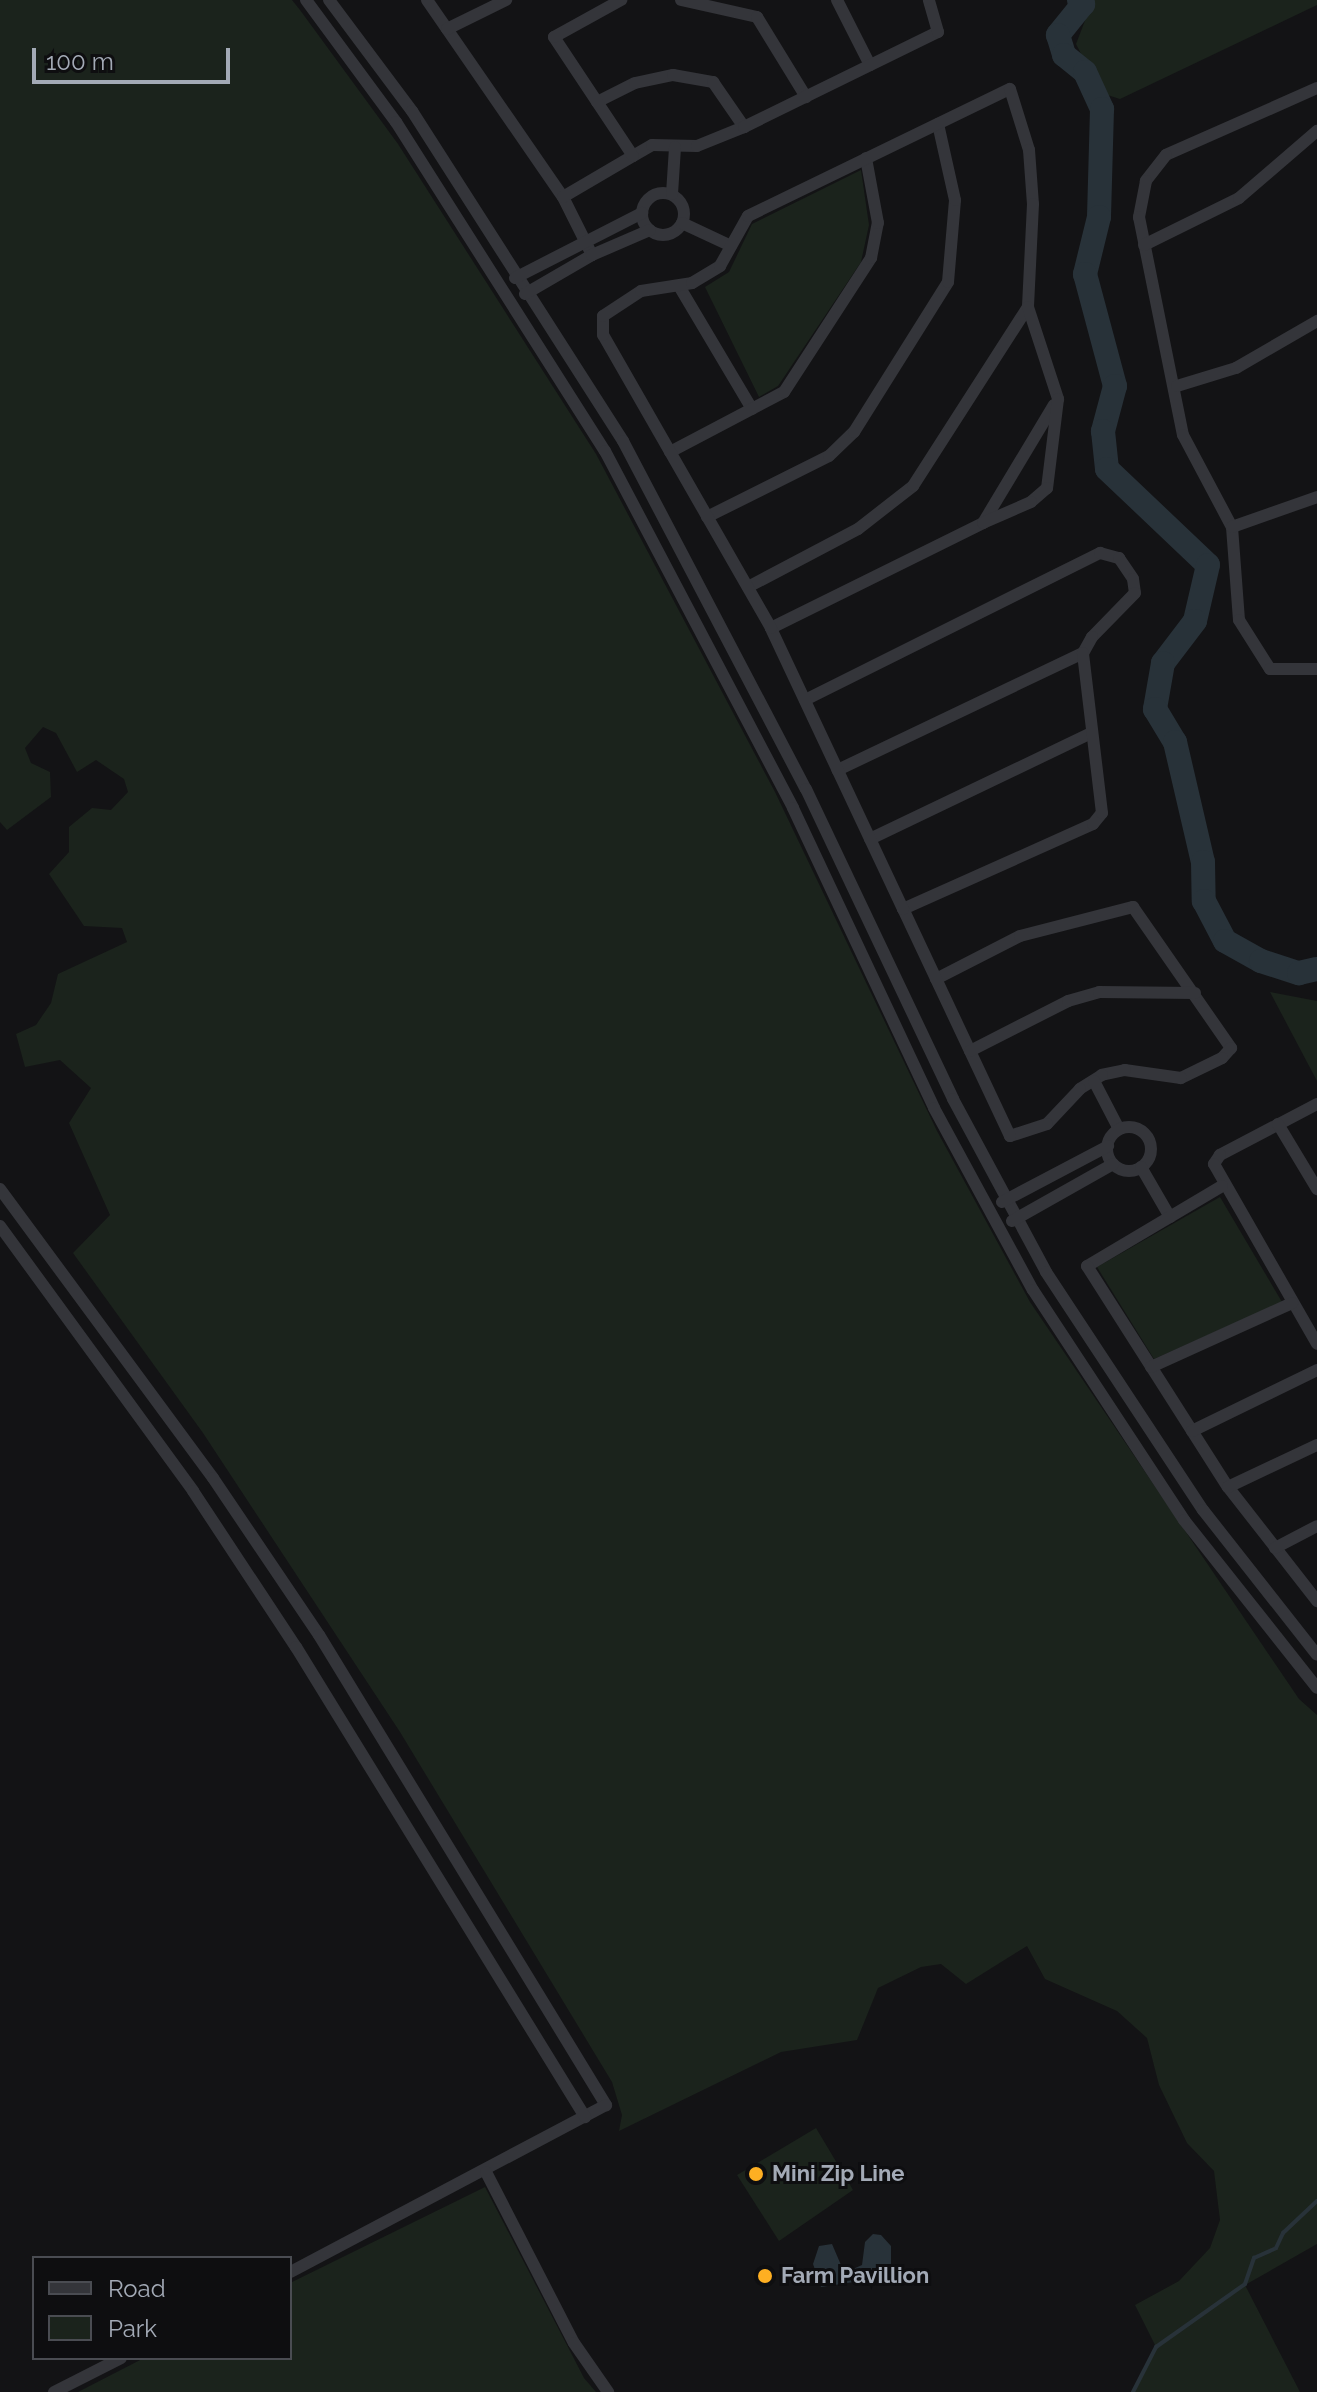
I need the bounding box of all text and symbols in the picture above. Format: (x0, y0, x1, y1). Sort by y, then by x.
scale bar (36, 32, 234, 82)
text: 100 m (46, 47, 114, 76)
place label: Mini Zip Line (772, 2161, 904, 2187)
marker: Mini Zip Line (747, 2165, 765, 2183)
legend (32, 2256, 292, 2360)
place label: Farm Pavillion (781, 2263, 929, 2289)
marker: Farm Pavillion (756, 2267, 774, 2285)
text: Road (108, 2274, 166, 2303)
text: Park (108, 2314, 157, 2343)

